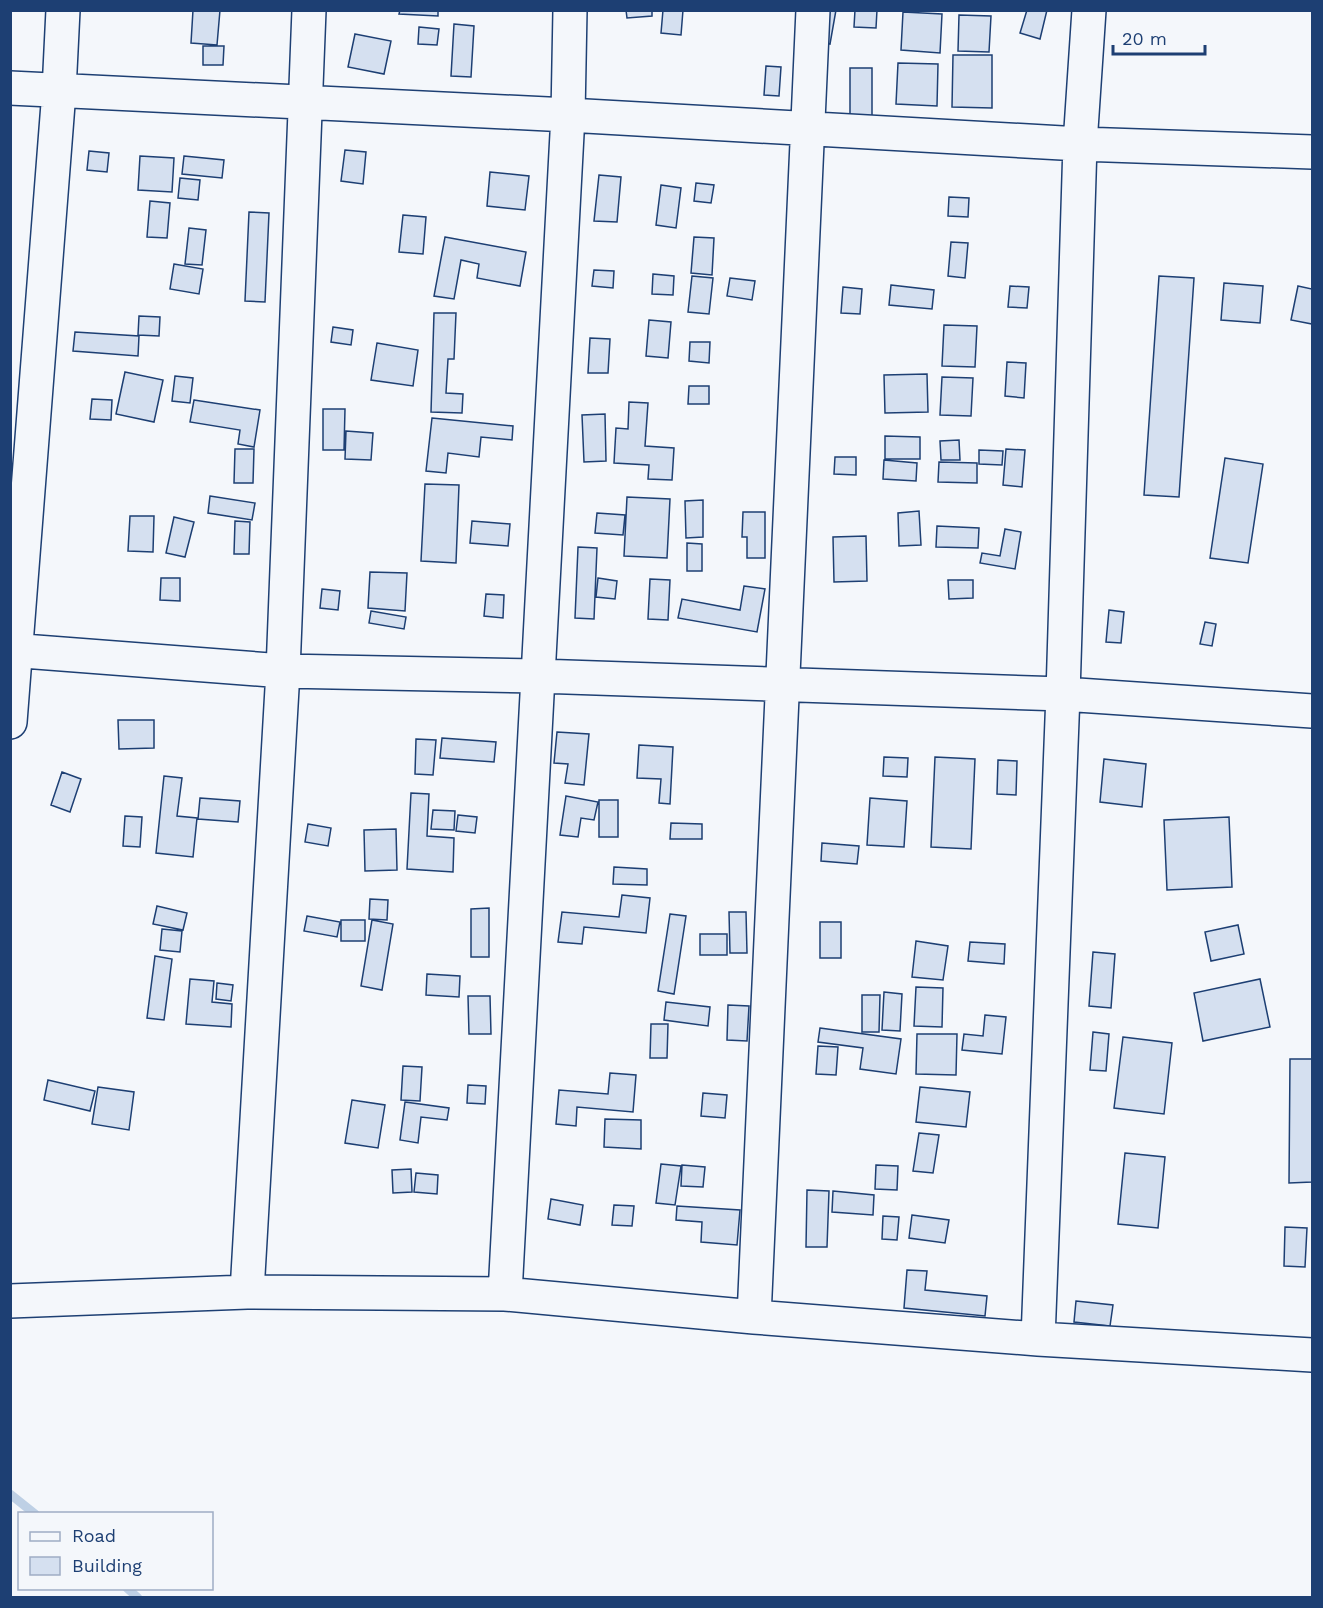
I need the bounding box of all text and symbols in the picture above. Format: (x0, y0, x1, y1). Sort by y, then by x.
scale bar (1113, 18, 1204, 56)
text: 20 m (1122, 28, 1167, 49)
legend (18, 1512, 213, 1590)
text: Road (72, 1525, 116, 1546)
text: Building (72, 1555, 142, 1576)

